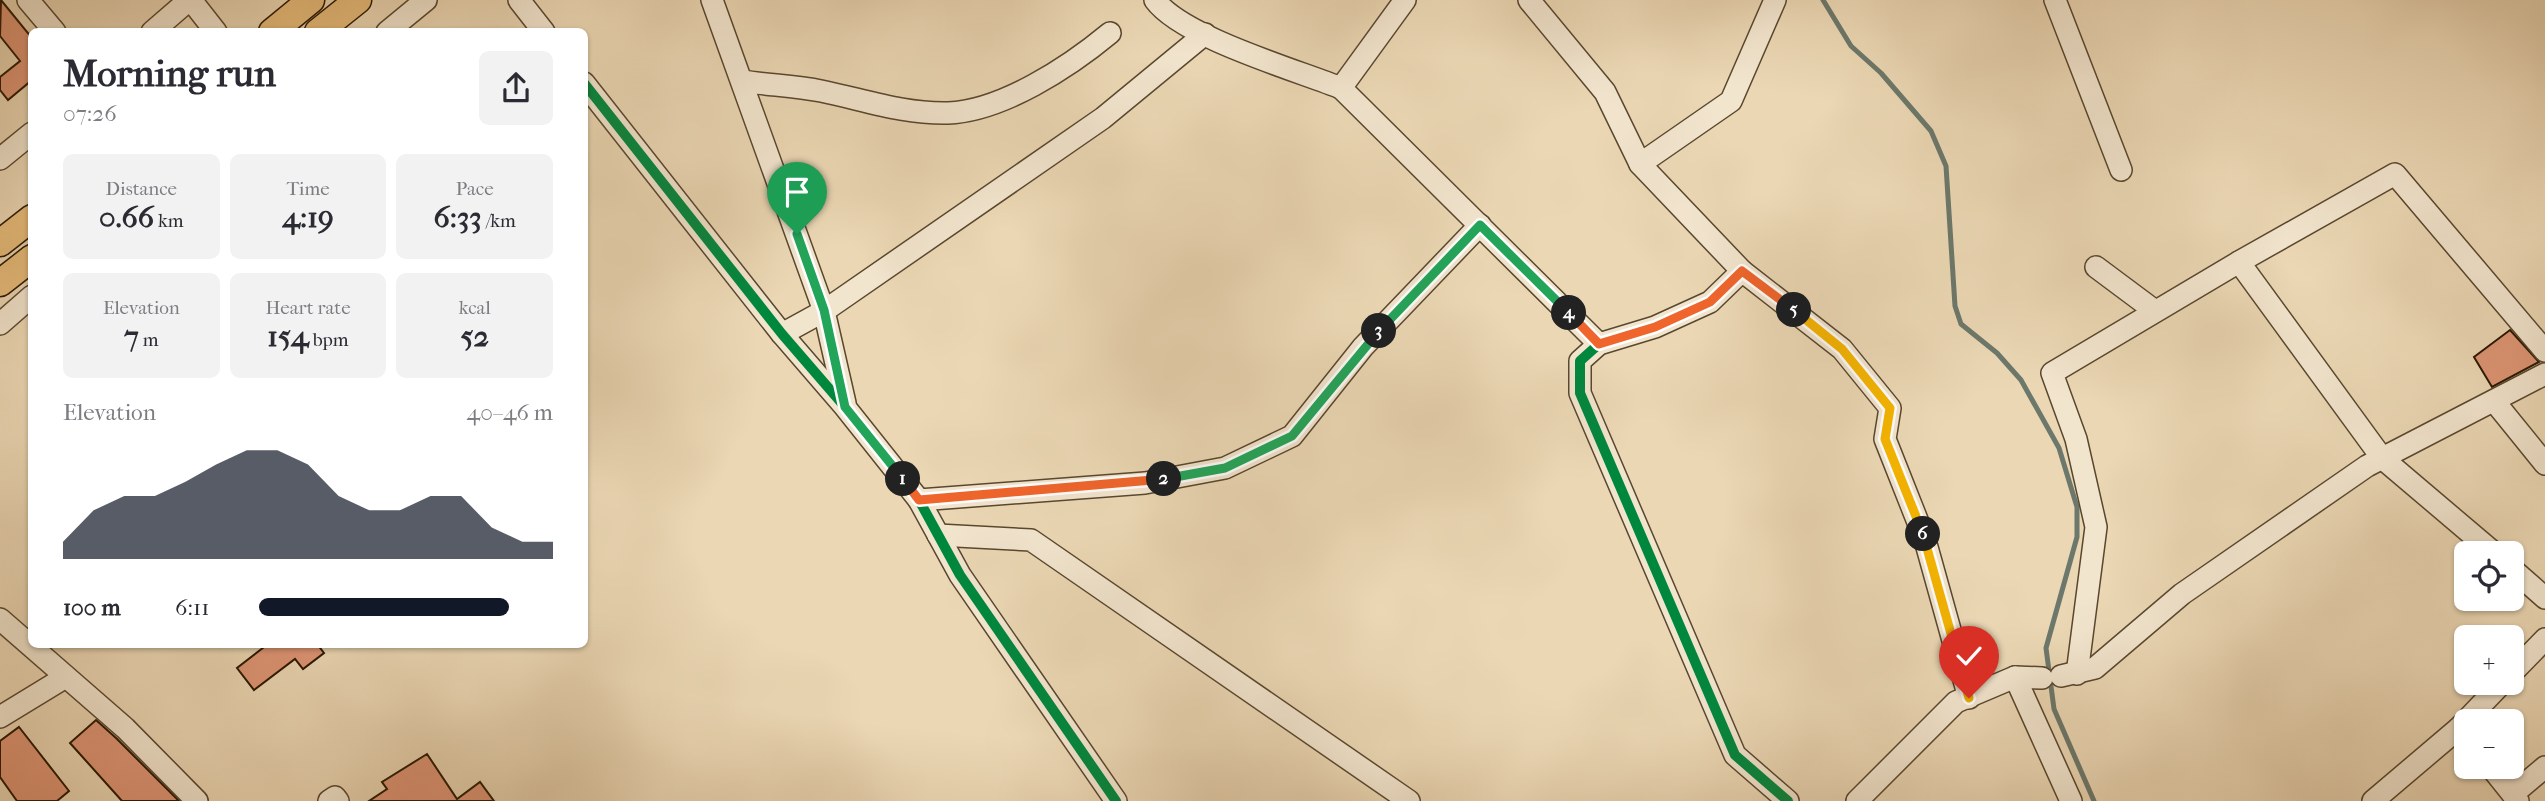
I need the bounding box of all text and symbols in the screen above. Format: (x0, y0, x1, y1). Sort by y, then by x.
text: Morning run (63, 51, 276, 96)
button: share (479, 51, 553, 125)
text: 07:26 (63, 100, 117, 127)
pin (767, 162, 827, 234)
icon: arrive (778, 173, 816, 211)
text: Distance (106, 178, 177, 200)
text: Time (286, 178, 330, 200)
text: Pace (456, 178, 494, 200)
text: 0.66 (99, 200, 154, 235)
text: 4:19 (282, 200, 334, 235)
text: 6:33 (433, 200, 482, 235)
text: km (154, 210, 184, 232)
text: /km (482, 210, 516, 232)
pin: 5 (1776, 292, 1812, 328)
pin: 4 (1552, 296, 1586, 330)
text: Elevation (103, 297, 180, 319)
text: Heart rate (265, 297, 351, 319)
text: kcal (459, 297, 491, 319)
text: 5 (1789, 298, 1798, 320)
text: 4 (1563, 301, 1574, 323)
pin: 3 (1362, 314, 1396, 348)
text: 7 (124, 319, 139, 354)
text: 154 (267, 319, 309, 354)
text: 52 (460, 319, 489, 354)
text: 3 (1375, 319, 1382, 341)
text: m (139, 329, 159, 351)
text: bpm (309, 329, 349, 351)
text: Elevation (63, 399, 156, 426)
text: 40–46 m (467, 399, 553, 426)
pin: 1 (886, 462, 920, 496)
pin: 2 (1146, 462, 1182, 496)
text: 1 (899, 467, 906, 489)
text: 2 (1159, 467, 1168, 489)
pin: 6 (1906, 516, 1940, 552)
text: 6 (1917, 522, 1928, 544)
map controls (2454, 541, 2524, 779)
button: locate (2454, 541, 2524, 611)
text: 100 m (63, 594, 121, 621)
text: 6:11 (175, 594, 209, 621)
button: + (2454, 625, 2524, 695)
pin (1939, 626, 1999, 698)
icon: check (1950, 637, 1988, 675)
button: − (2454, 709, 2524, 779)

